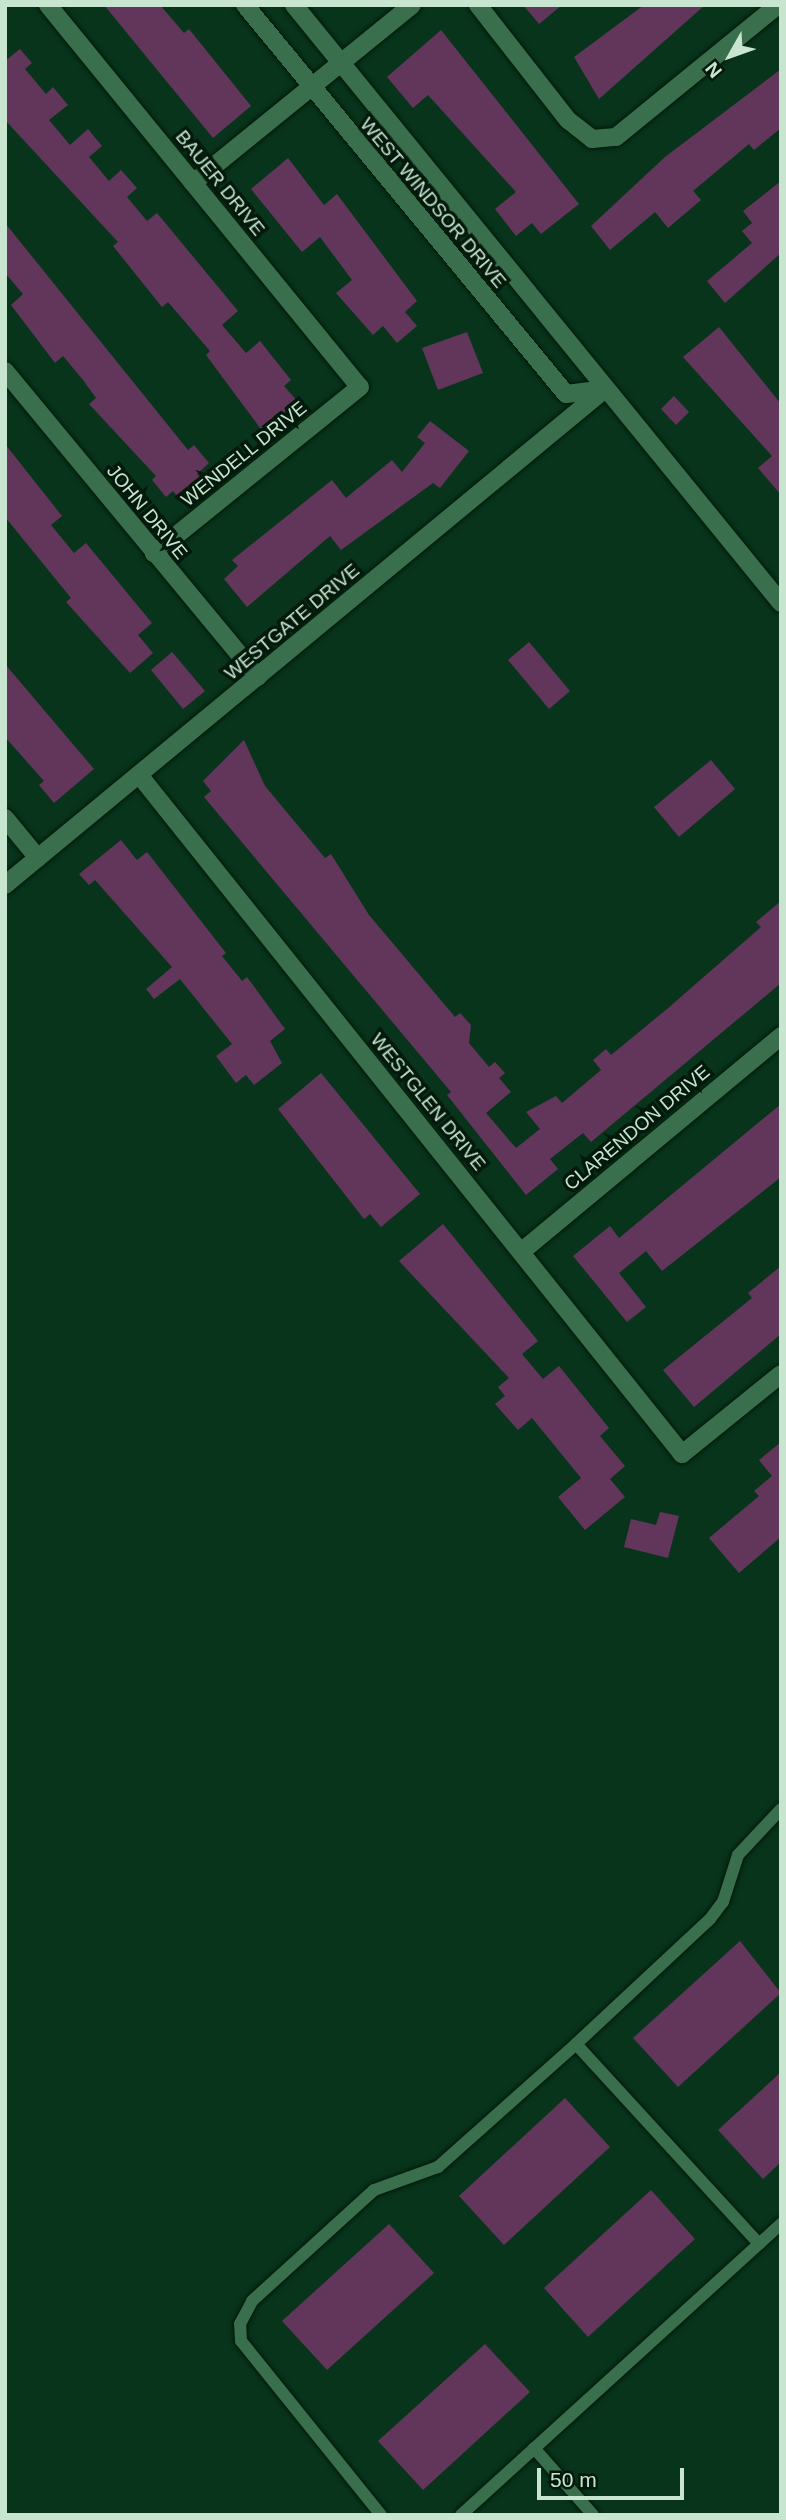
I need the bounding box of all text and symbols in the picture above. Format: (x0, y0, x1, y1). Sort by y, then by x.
north arrow (695, 21, 765, 91)
text: N (701, 58, 726, 82)
street label: WEST WINDSOR DRIVE (355, 113, 511, 293)
street label: BAUER DRIVE (171, 126, 269, 240)
street label: WENDELL DRIVE (177, 396, 311, 512)
street label: JOHN DRIVE (102, 460, 192, 564)
street label: WESTGATE DRIVE (220, 559, 364, 685)
street label: WESTGLEN DRIVE (366, 1029, 490, 1175)
street label: CLARENDON DRIVE (560, 1061, 714, 1195)
scale bar (541, 2454, 688, 2498)
text: 50 m (550, 2468, 597, 2491)

